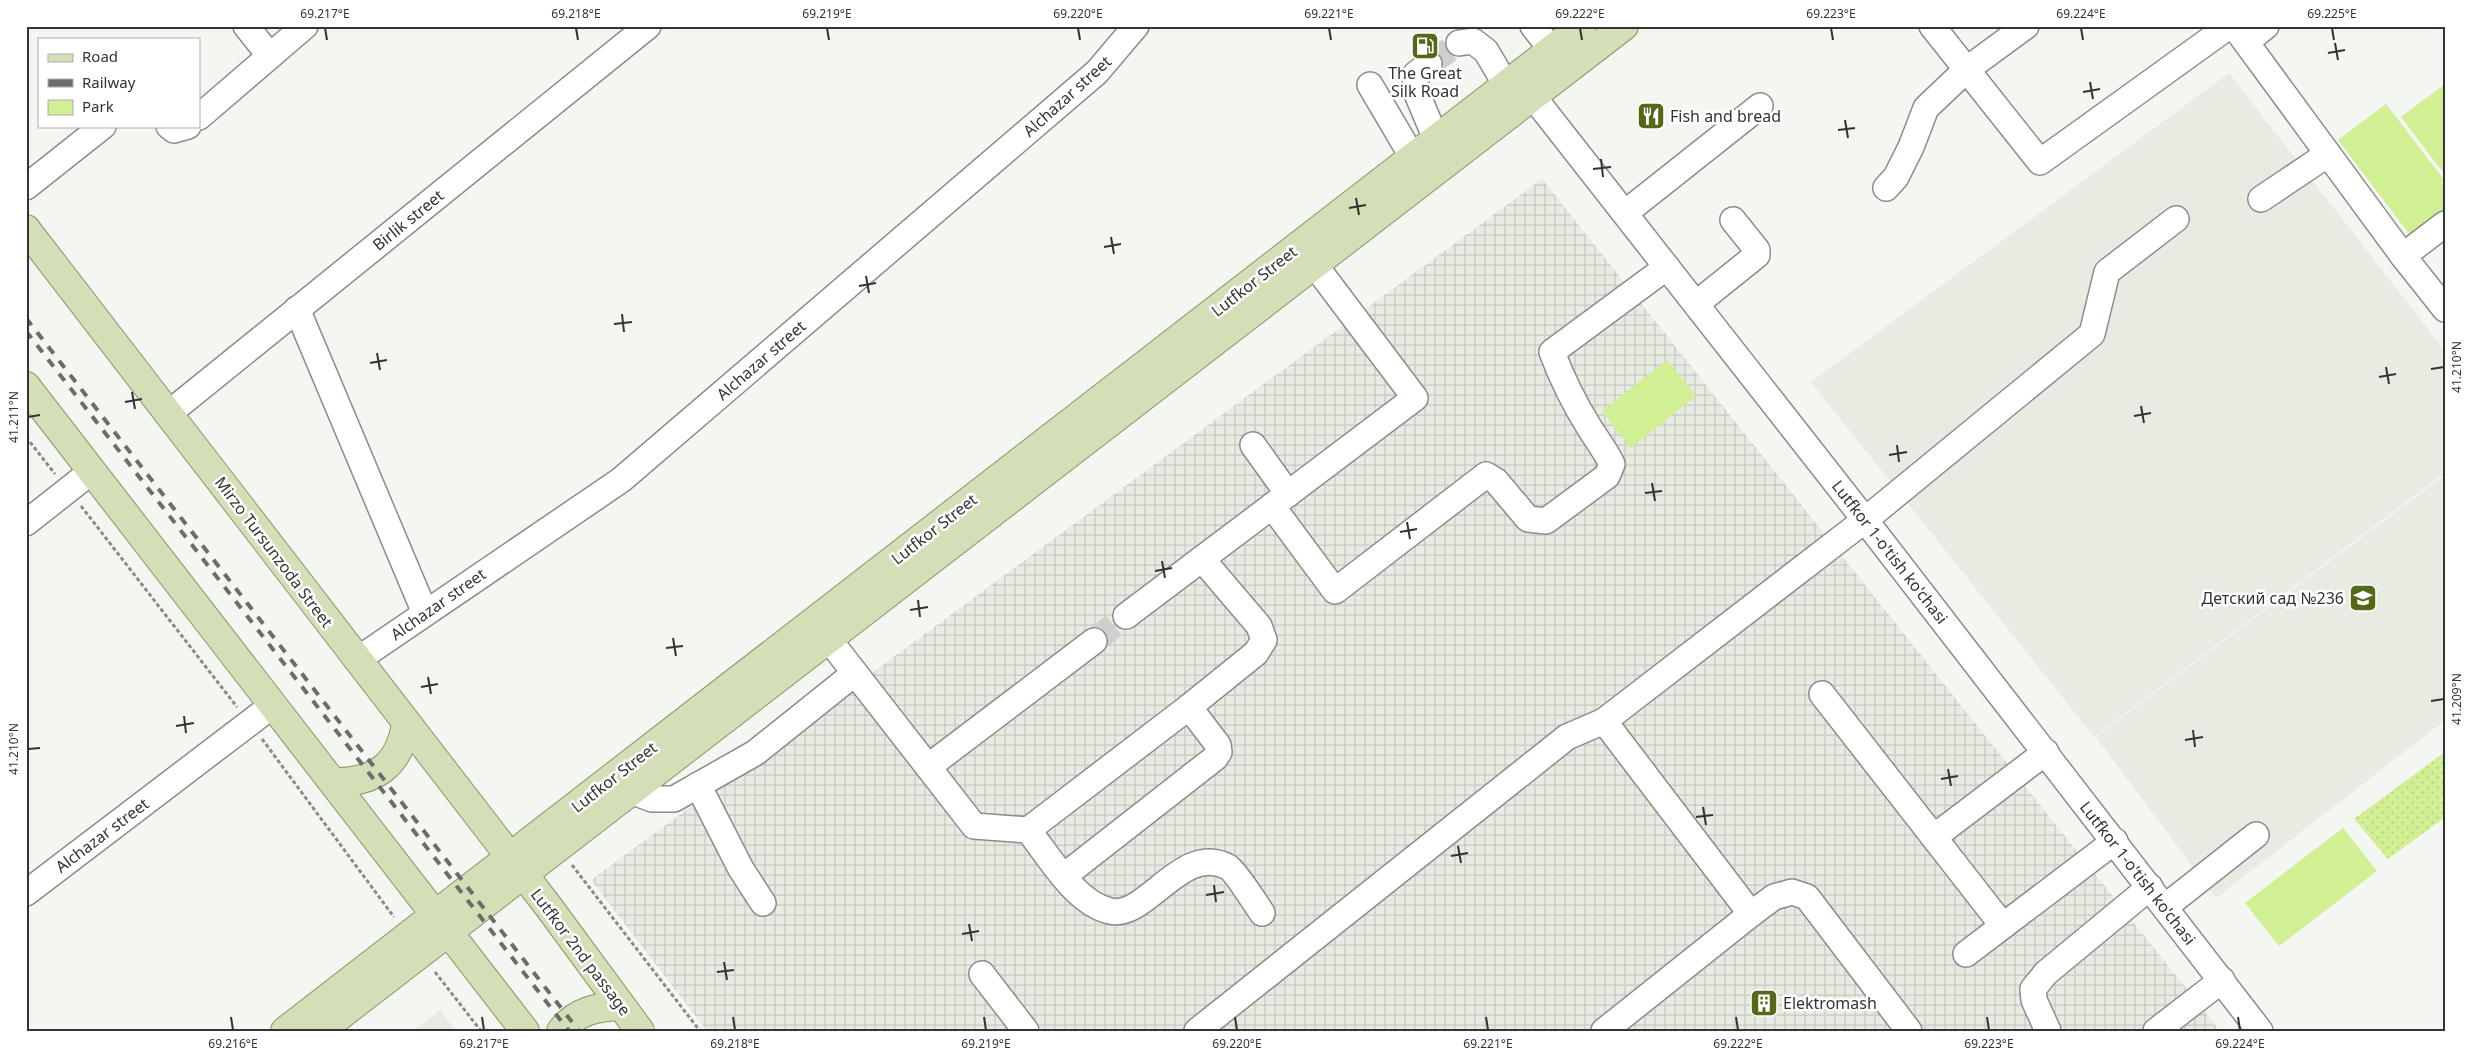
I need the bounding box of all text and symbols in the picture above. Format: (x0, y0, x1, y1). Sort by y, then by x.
text: 69.217°E (300, 5, 350, 22)
text: 69.218°E (551, 5, 601, 22)
text: 69.219°E (802, 5, 852, 22)
text: 69.220°E (1053, 5, 1103, 22)
text: 69.221°E (1304, 5, 1354, 22)
text: 69.222°E (1555, 5, 1605, 22)
text: 69.223°E (1806, 5, 1856, 22)
text: 69.224°E (2056, 5, 2106, 22)
text: 69.225°E (2307, 5, 2357, 22)
fuel station icon: The Great Silk Road (1410, 31, 1440, 61)
legend (38, 38, 200, 128)
text: Road (82, 46, 118, 66)
street label: Alchazar street (1018, 50, 1116, 142)
place label: The Great Silk Road (1388, 62, 1462, 102)
text: Railway (82, 72, 136, 92)
text: Park (82, 96, 114, 116)
restaurant icon: Fish and bread (1636, 101, 1666, 131)
place label: Fish and bread (1670, 105, 1781, 127)
street label: Birlik street (368, 184, 448, 256)
street label: Lutfkor Street (1207, 240, 1302, 321)
street label: Alchazar street (712, 315, 811, 405)
text: 41.210°N (2448, 341, 2465, 393)
text: 41.211°N (5, 391, 22, 443)
street label: Mirzo Tursunzoda Street (210, 472, 338, 632)
street label: Lutfkor 1-o'tish ko'chasi (1827, 476, 1953, 628)
street label: Lutfkor Street (887, 488, 982, 569)
street label: Alchazar street (386, 563, 490, 645)
school or university icon: Детский сад №236 (2348, 583, 2378, 613)
place label: Детский сад №236 (2202, 587, 2344, 609)
text: 41.209°N (2448, 673, 2465, 725)
text: 41.210°N (5, 723, 22, 775)
street label: Lutfkor Street (567, 736, 662, 817)
street label: Alchazar street (51, 792, 153, 877)
street label: Lutfkor 1-o'tish ko'chasi (2075, 797, 2201, 949)
street label: Lutfkor 2nd passage (526, 884, 636, 1020)
building icon: Elektromash (1749, 988, 1779, 1018)
place label: Elektromash (1783, 992, 1877, 1014)
text: 69.216°E (208, 1035, 258, 1052)
text: 69.217°E (459, 1035, 509, 1052)
text: 69.218°E (710, 1035, 760, 1052)
text: 69.219°E (961, 1035, 1011, 1052)
text: 69.220°E (1212, 1035, 1262, 1052)
text: 69.221°E (1463, 1035, 1513, 1052)
text: 69.222°E (1713, 1035, 1763, 1052)
text: 69.223°E (1964, 1035, 2014, 1052)
text: 69.224°E (2215, 1035, 2265, 1052)

